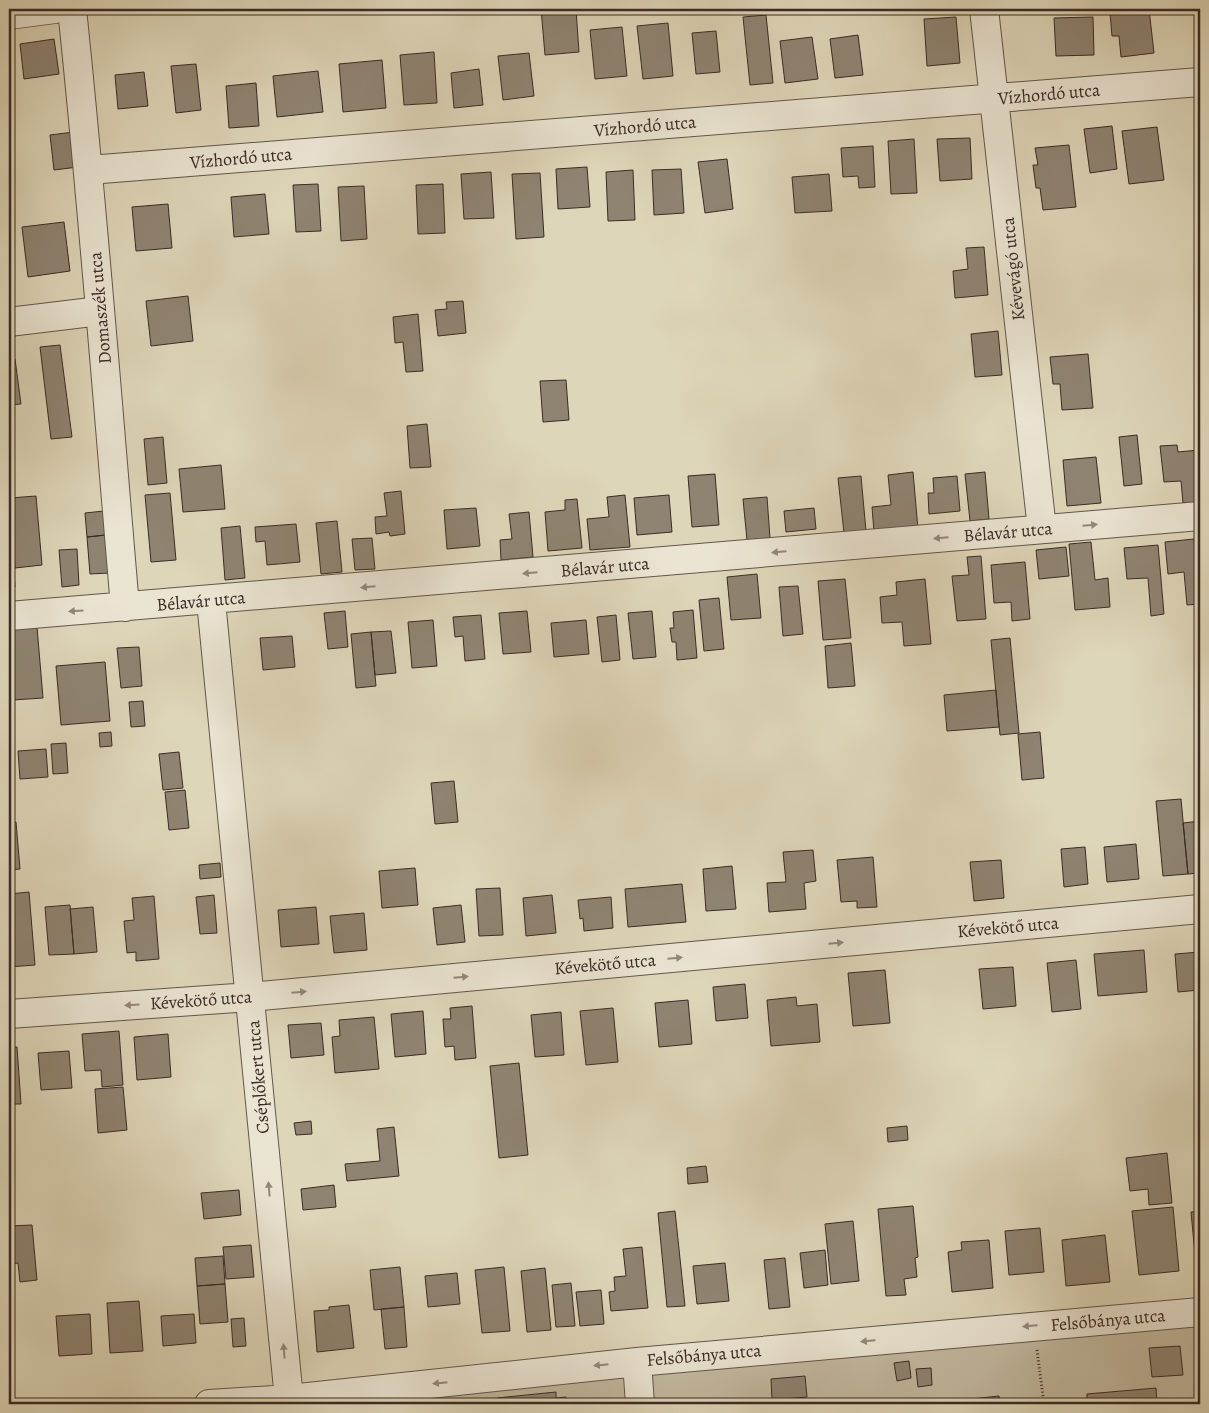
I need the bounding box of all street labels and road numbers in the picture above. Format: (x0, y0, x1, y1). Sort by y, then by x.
street label: Vízhordó utca (996, 78, 1102, 111)
street label: Vízhordó utca (592, 110, 698, 143)
street label: Vízhordó utca (188, 142, 294, 175)
street label: Kévevágó utca (996, 216, 1030, 322)
street label: Domaszék utca (83, 250, 117, 365)
street label: Bélavár utca (963, 516, 1054, 548)
street label: Bélavár utca (560, 551, 651, 583)
street label: Bélavár utca (156, 585, 247, 617)
street label: Kévekötő utca (956, 911, 1061, 943)
street label: Kévekötő utca (553, 948, 658, 980)
street label: Kévekötő utca (149, 984, 253, 1016)
street label: Cséplőkert utca (241, 1019, 275, 1135)
street label: Felsőbánya utca (1050, 1303, 1167, 1337)
street label: Felsőbánya utca (646, 1338, 763, 1372)

